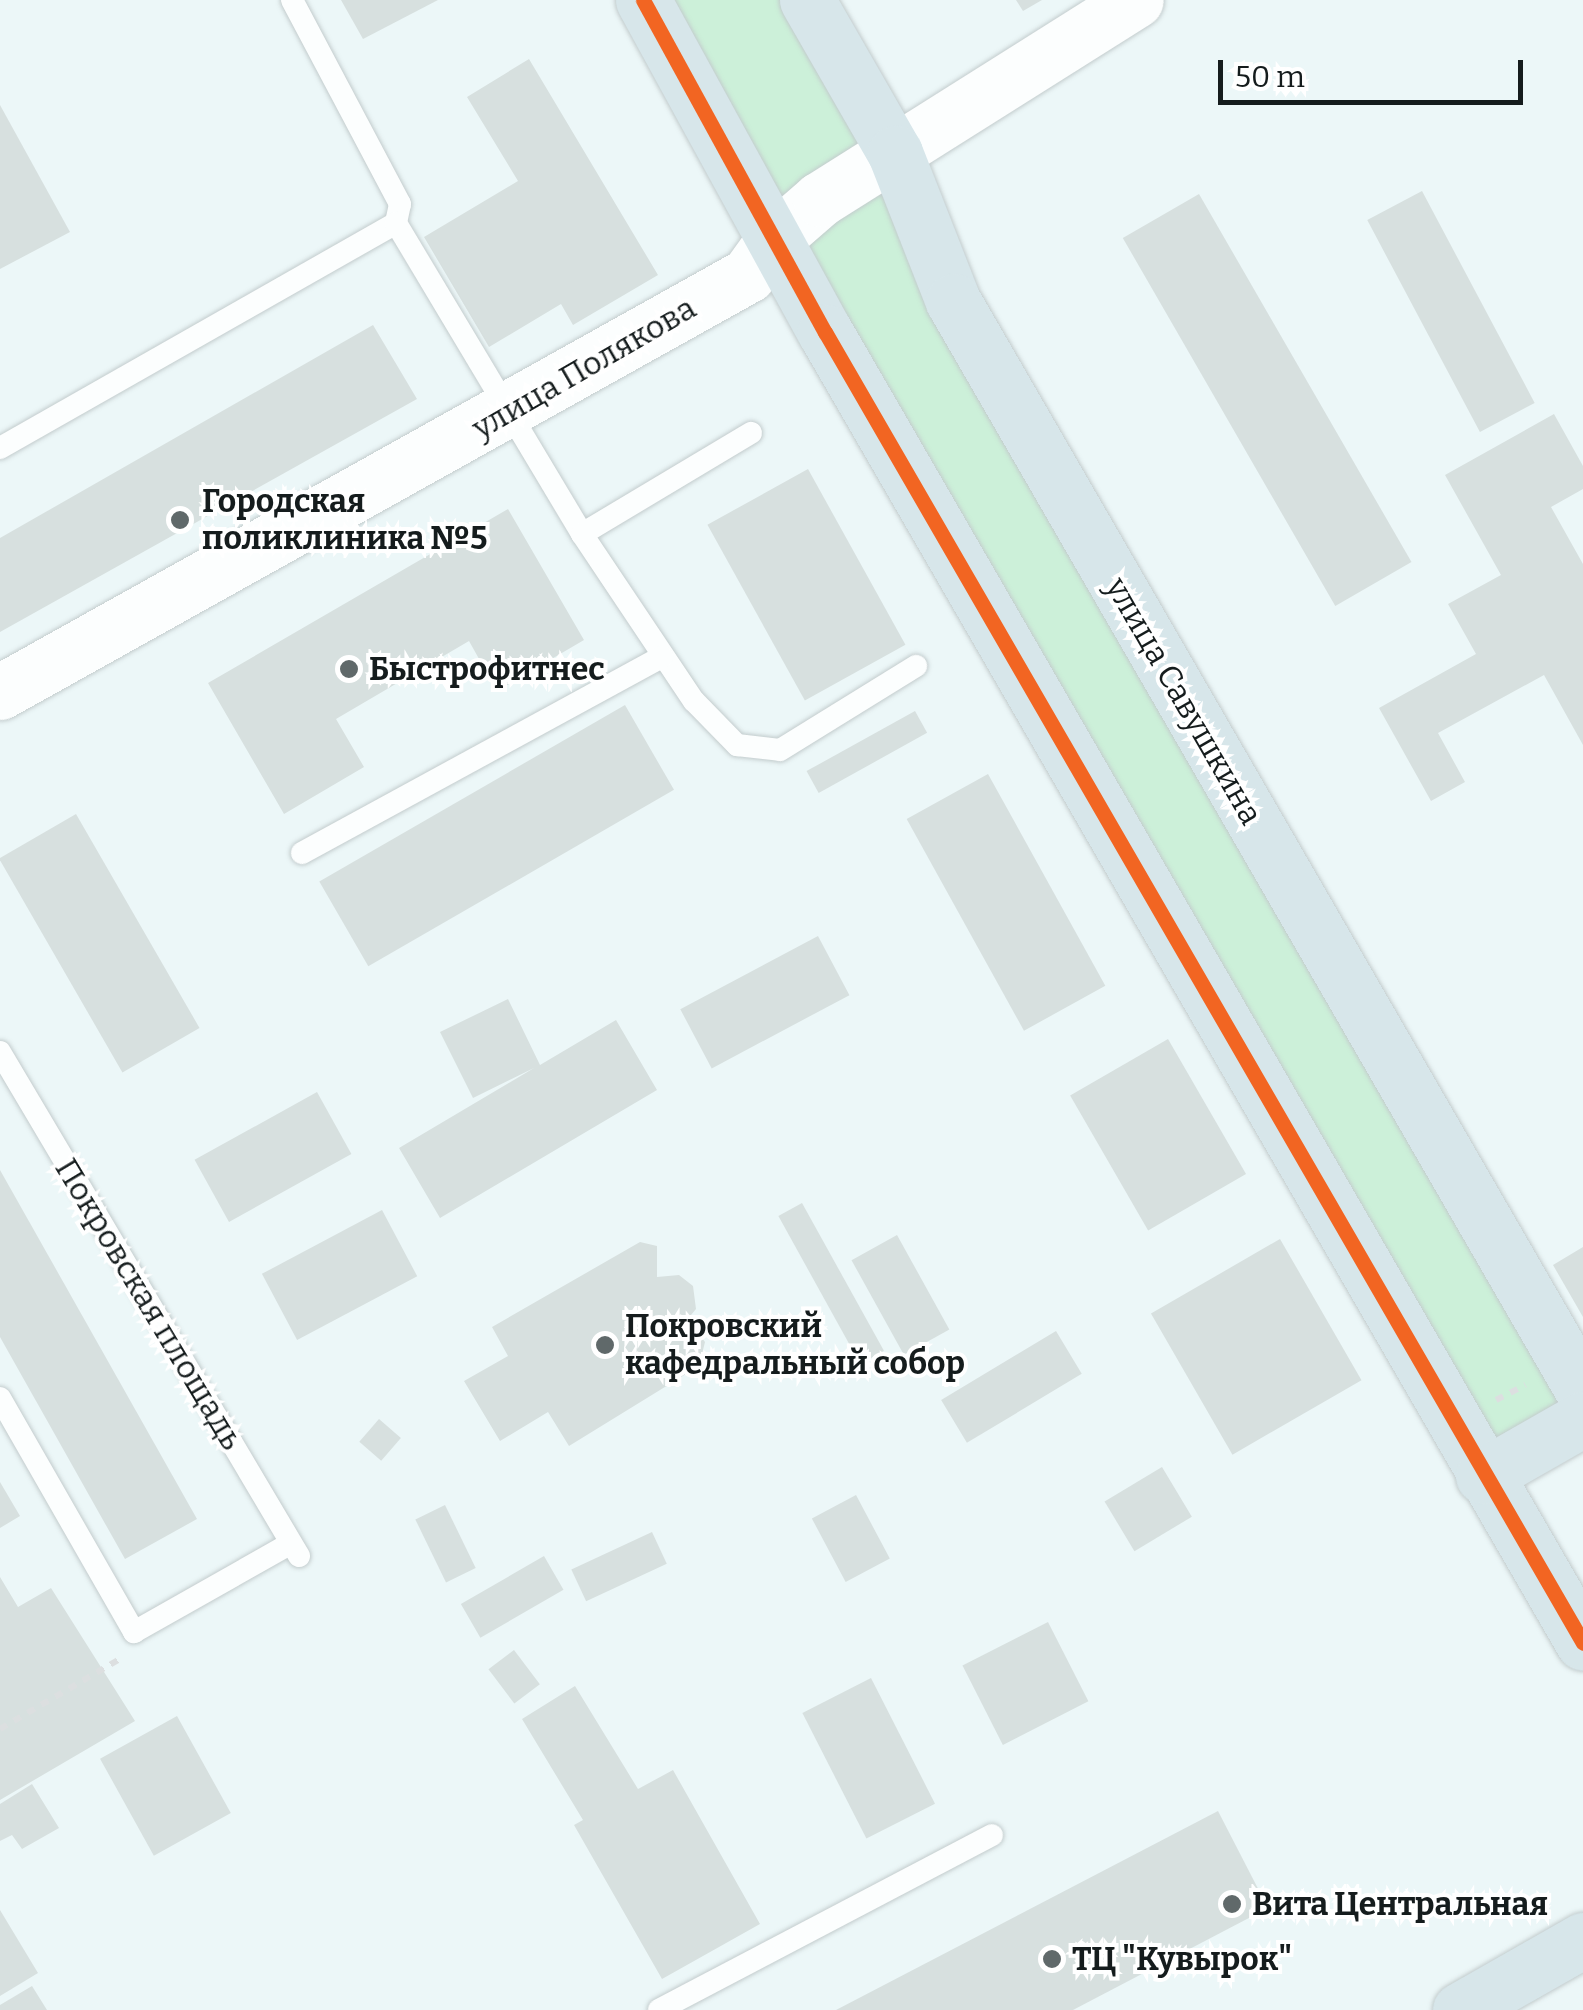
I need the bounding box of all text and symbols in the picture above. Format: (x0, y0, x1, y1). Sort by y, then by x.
scale bar (1223, 40, 1528, 102)
text: 50 m (1235, 59, 1305, 95)
street label: улица Полякова (466, 289, 702, 447)
place label: Городская поликлиника №5 (202, 483, 488, 558)
marker: Городская поликлиника №5 (167, 507, 193, 533)
street label: улица Савушкина (1098, 571, 1270, 831)
place label: Быстрофитнес (369, 650, 605, 688)
marker: Быстрофитнес (338, 658, 360, 680)
street label: Покровская площадь (47, 1152, 251, 1456)
place label: Покровский кафедральный собор (625, 1308, 965, 1383)
marker: Покровский кафедральный собор (594, 1334, 616, 1356)
place label: Вита Центральная (1252, 1885, 1548, 1923)
marker: Вита Центральная (1221, 1893, 1243, 1915)
place label: ТЦ "Кувырок" (1072, 1940, 1292, 1978)
marker: ТЦ "Кувырок" (1041, 1948, 1063, 1970)

